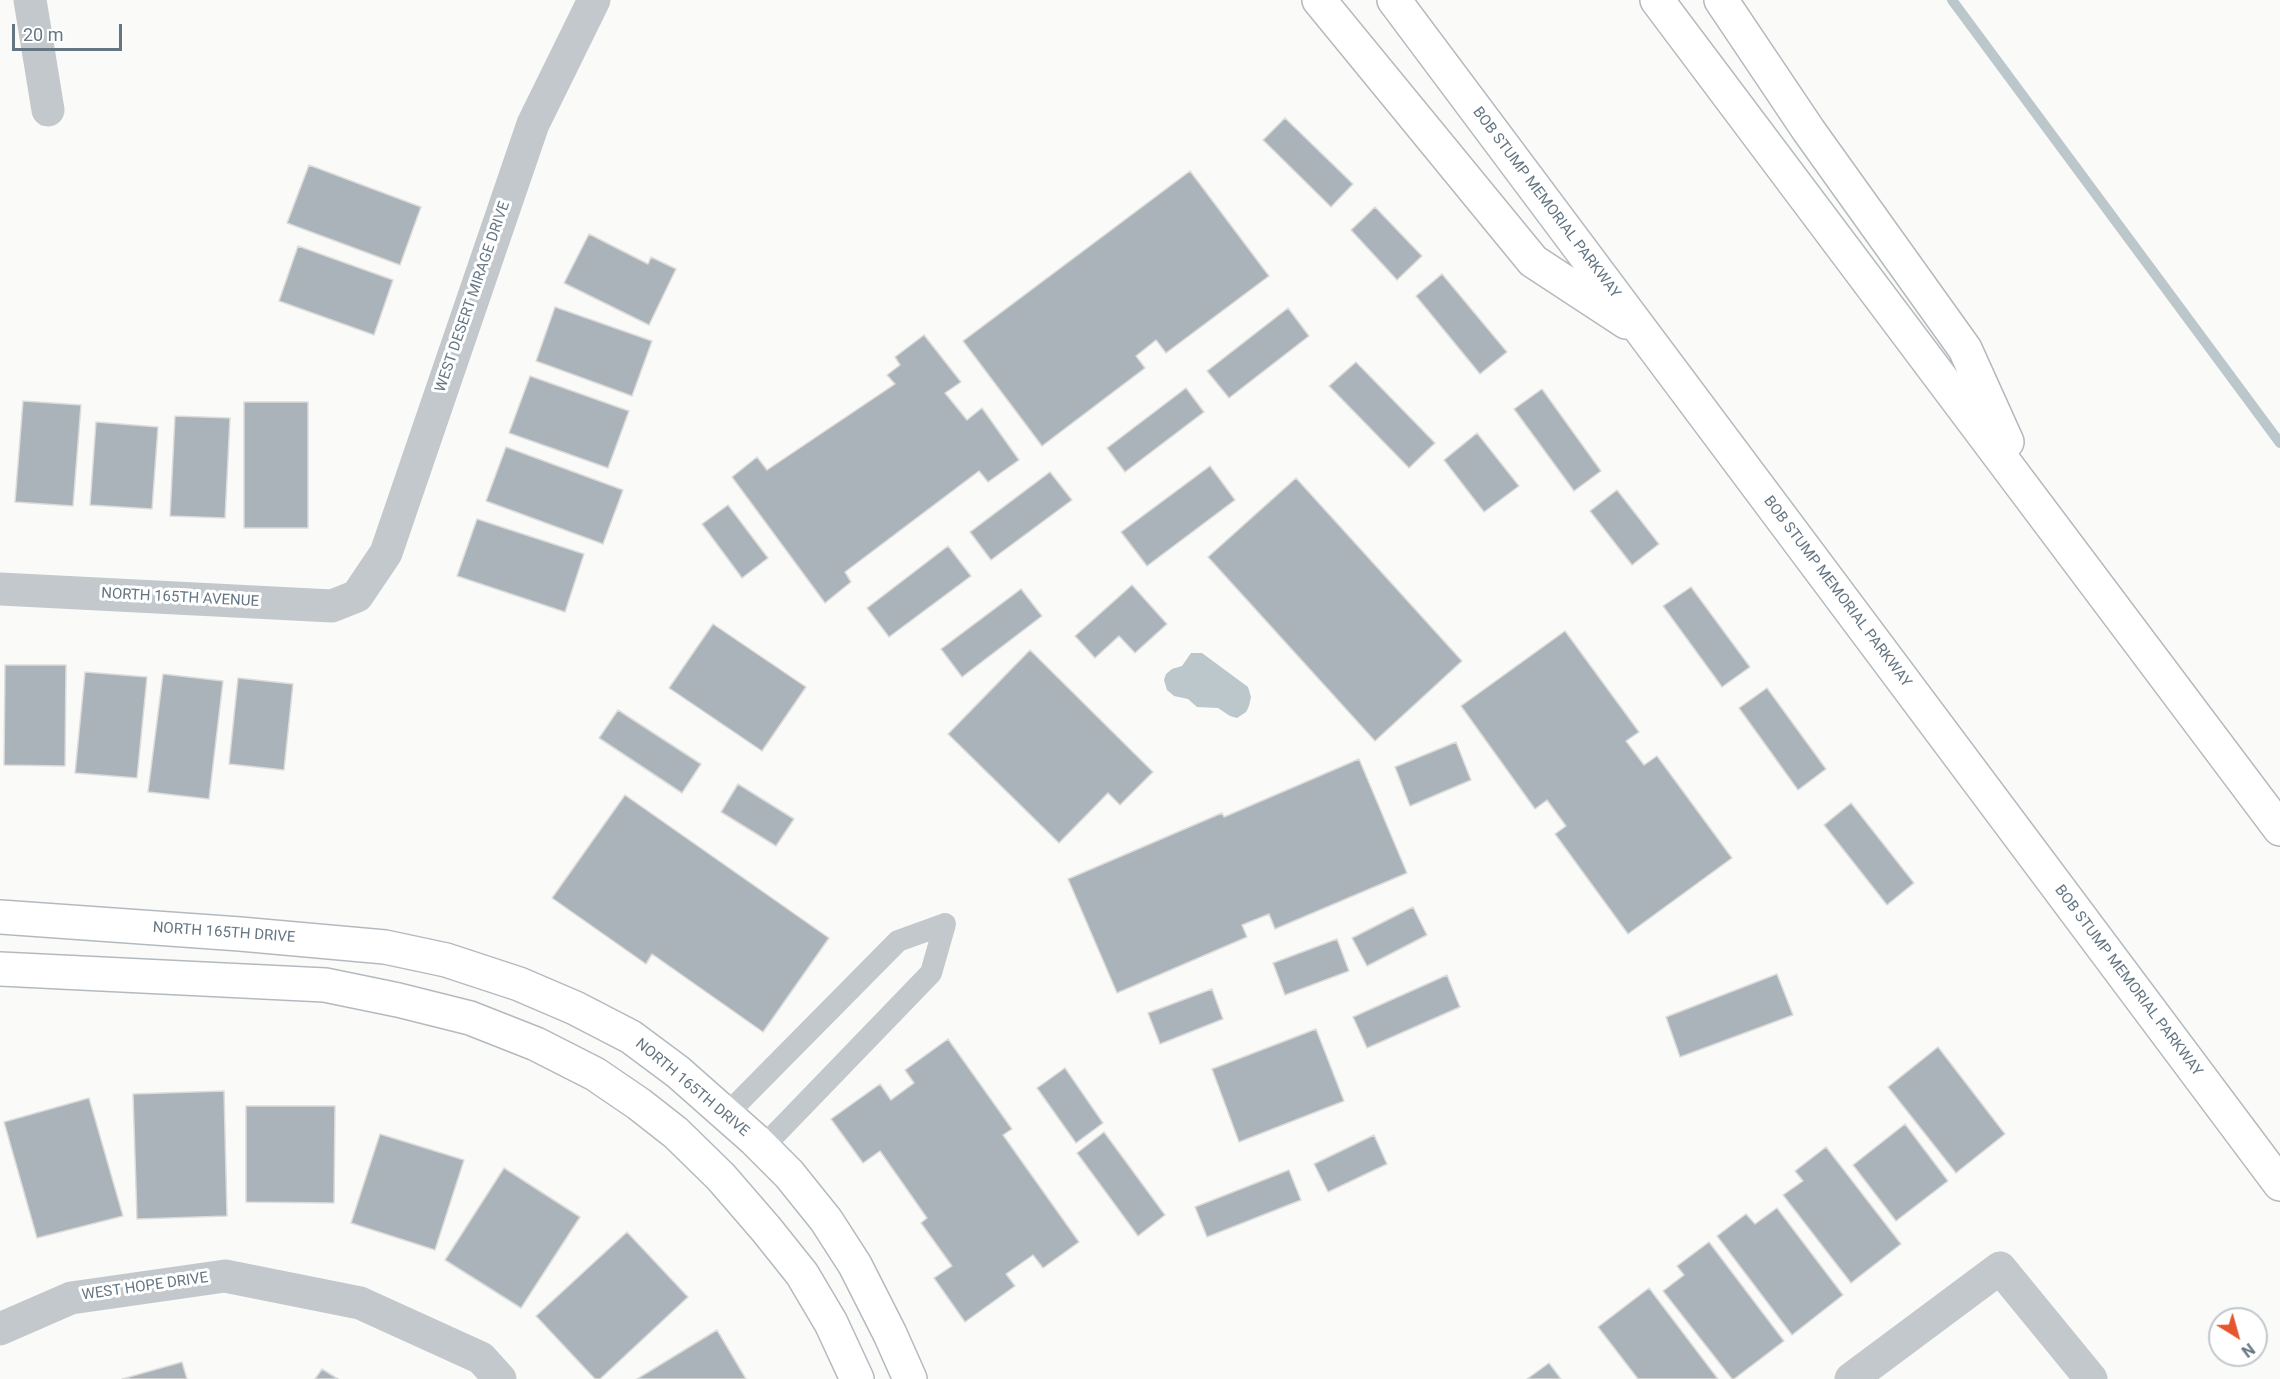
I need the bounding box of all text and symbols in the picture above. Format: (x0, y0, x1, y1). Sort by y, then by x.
scale bar (15, 12, 124, 50)
text: 20 m (23, 24, 63, 45)
street label: BOB STUMP MEMORIAL PARKWAY (1468, 104, 1624, 302)
street label: WEST DESERT MIRAGE DRIVE (432, 199, 514, 395)
street label: BOB STUMP MEMORIAL PARKWAY (1759, 493, 1915, 691)
street label: NORTH 165TH AVENUE (101, 585, 259, 611)
street label: BOB STUMP MEMORIAL PARKWAY (2050, 882, 2206, 1080)
street label: NORTH 165TH DRIVE (152, 919, 296, 947)
street label: NORTH 165TH DRIVE (631, 1035, 753, 1141)
street label: WEST HOPE DRIVE (81, 1269, 209, 1305)
north arrow (2208, 1307, 2268, 1367)
text: N (2238, 1339, 2258, 1361)

